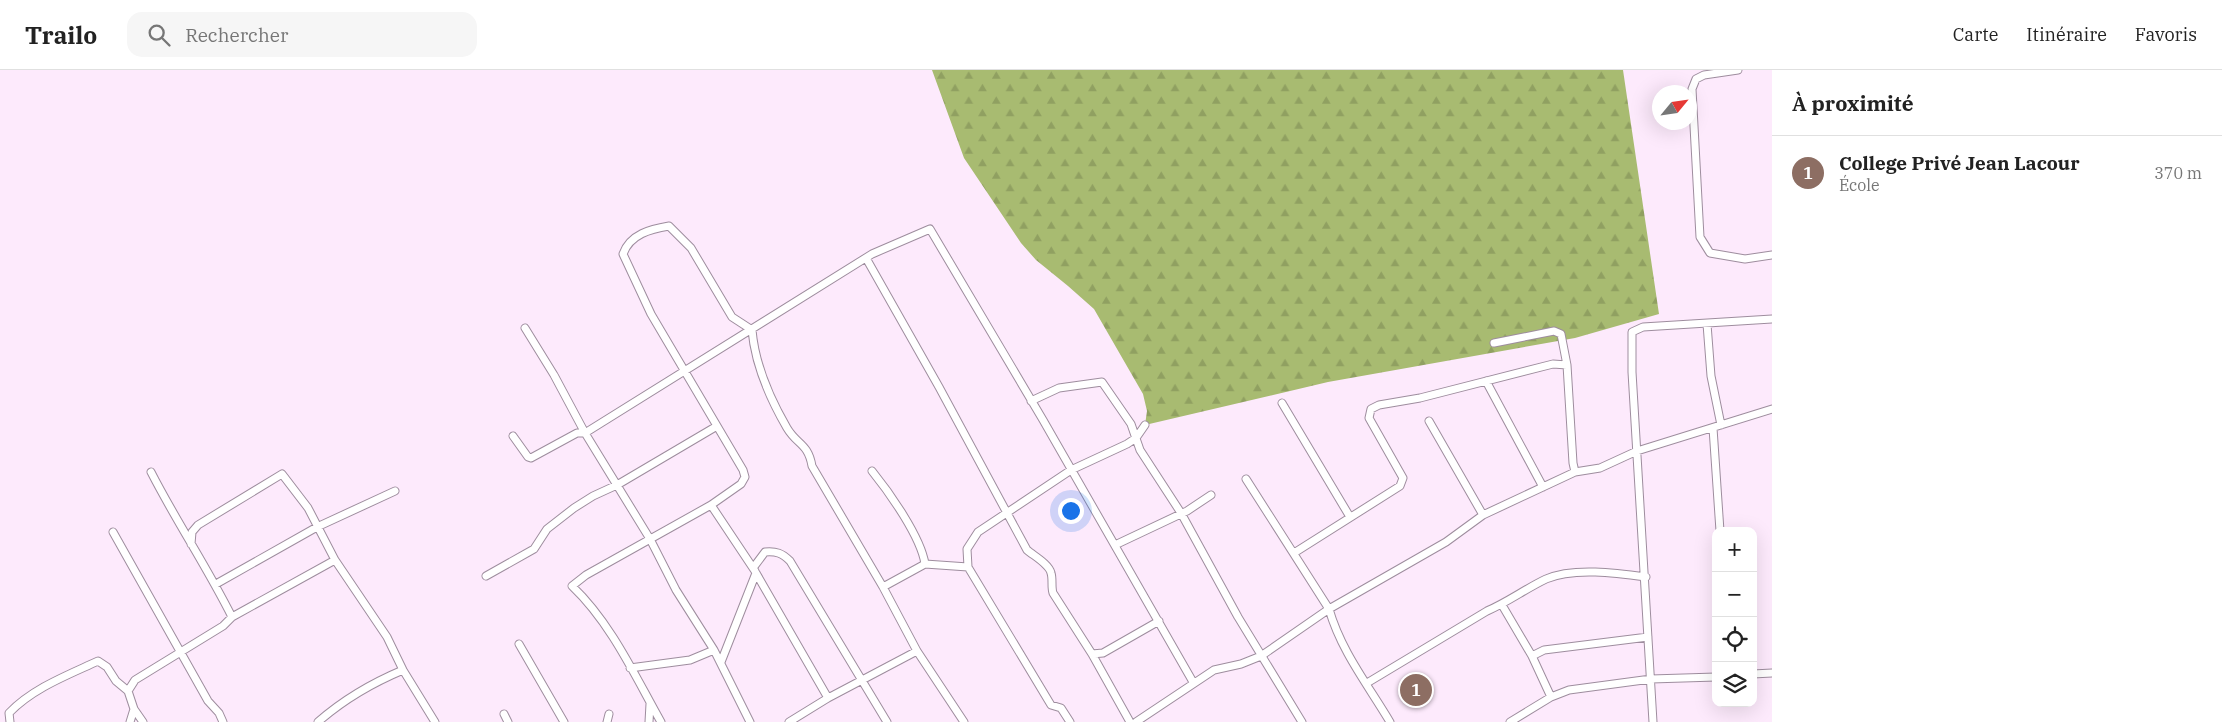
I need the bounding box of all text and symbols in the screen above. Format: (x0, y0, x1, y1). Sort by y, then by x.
search box (127, 12, 477, 57)
text: Trailo (25, 19, 97, 51)
icon: search (145, 21, 173, 49)
text: Rechercher (185, 23, 288, 47)
text: Carte (1953, 23, 1998, 46)
text: Itinéraire (2026, 23, 2107, 46)
text: Favoris (2135, 23, 2197, 46)
north arrow (1652, 85, 1697, 130)
text: À proximité (1792, 89, 1914, 117)
text: College Privé Jean Lacour (1839, 151, 2080, 175)
text: 1 (1803, 163, 1813, 183)
text: 370 m (2154, 163, 2202, 183)
text: École (1839, 175, 1880, 195)
your location (1058, 498, 1084, 524)
map controls (1712, 527, 1757, 707)
button: + (1712, 527, 1757, 572)
button: − (1712, 572, 1757, 617)
button: locate (1712, 617, 1757, 662)
button: layers (1712, 662, 1757, 707)
pin: 1 (1400, 671, 1432, 709)

